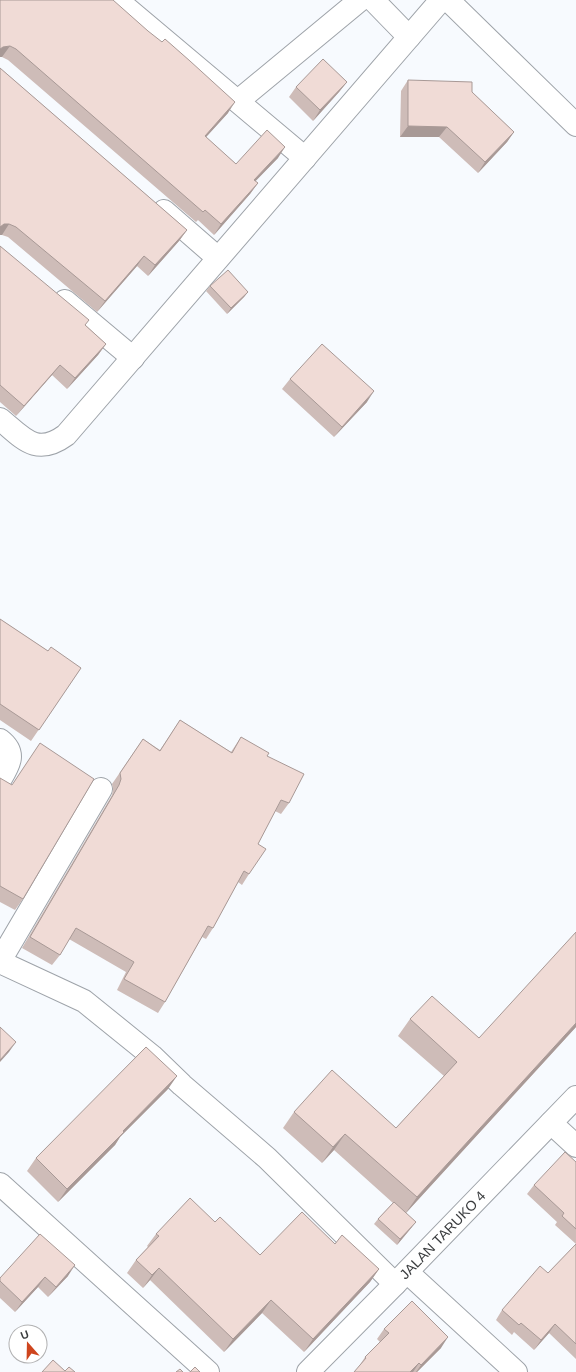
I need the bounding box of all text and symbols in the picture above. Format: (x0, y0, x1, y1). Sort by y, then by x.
street label: JALAN TARUKO 4 (396, 1187, 489, 1282)
north arrow (8, 1324, 48, 1364)
text: U (19, 1328, 30, 1342)

